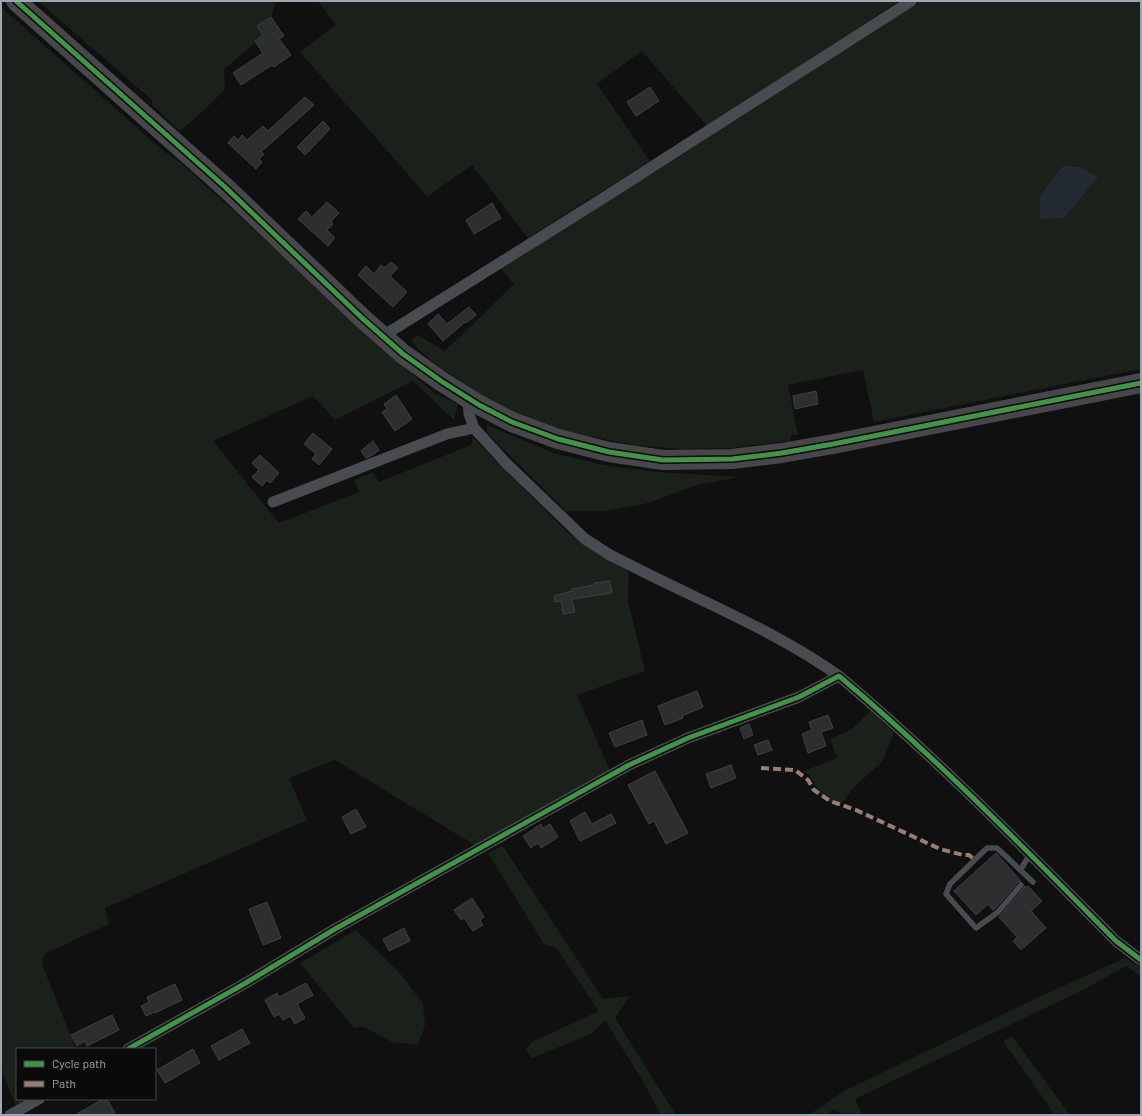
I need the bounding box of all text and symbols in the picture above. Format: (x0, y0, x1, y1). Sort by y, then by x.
legend (16, 1048, 156, 1100)
text: Cycle path (52, 1056, 106, 1070)
text: Path (52, 1076, 76, 1090)

